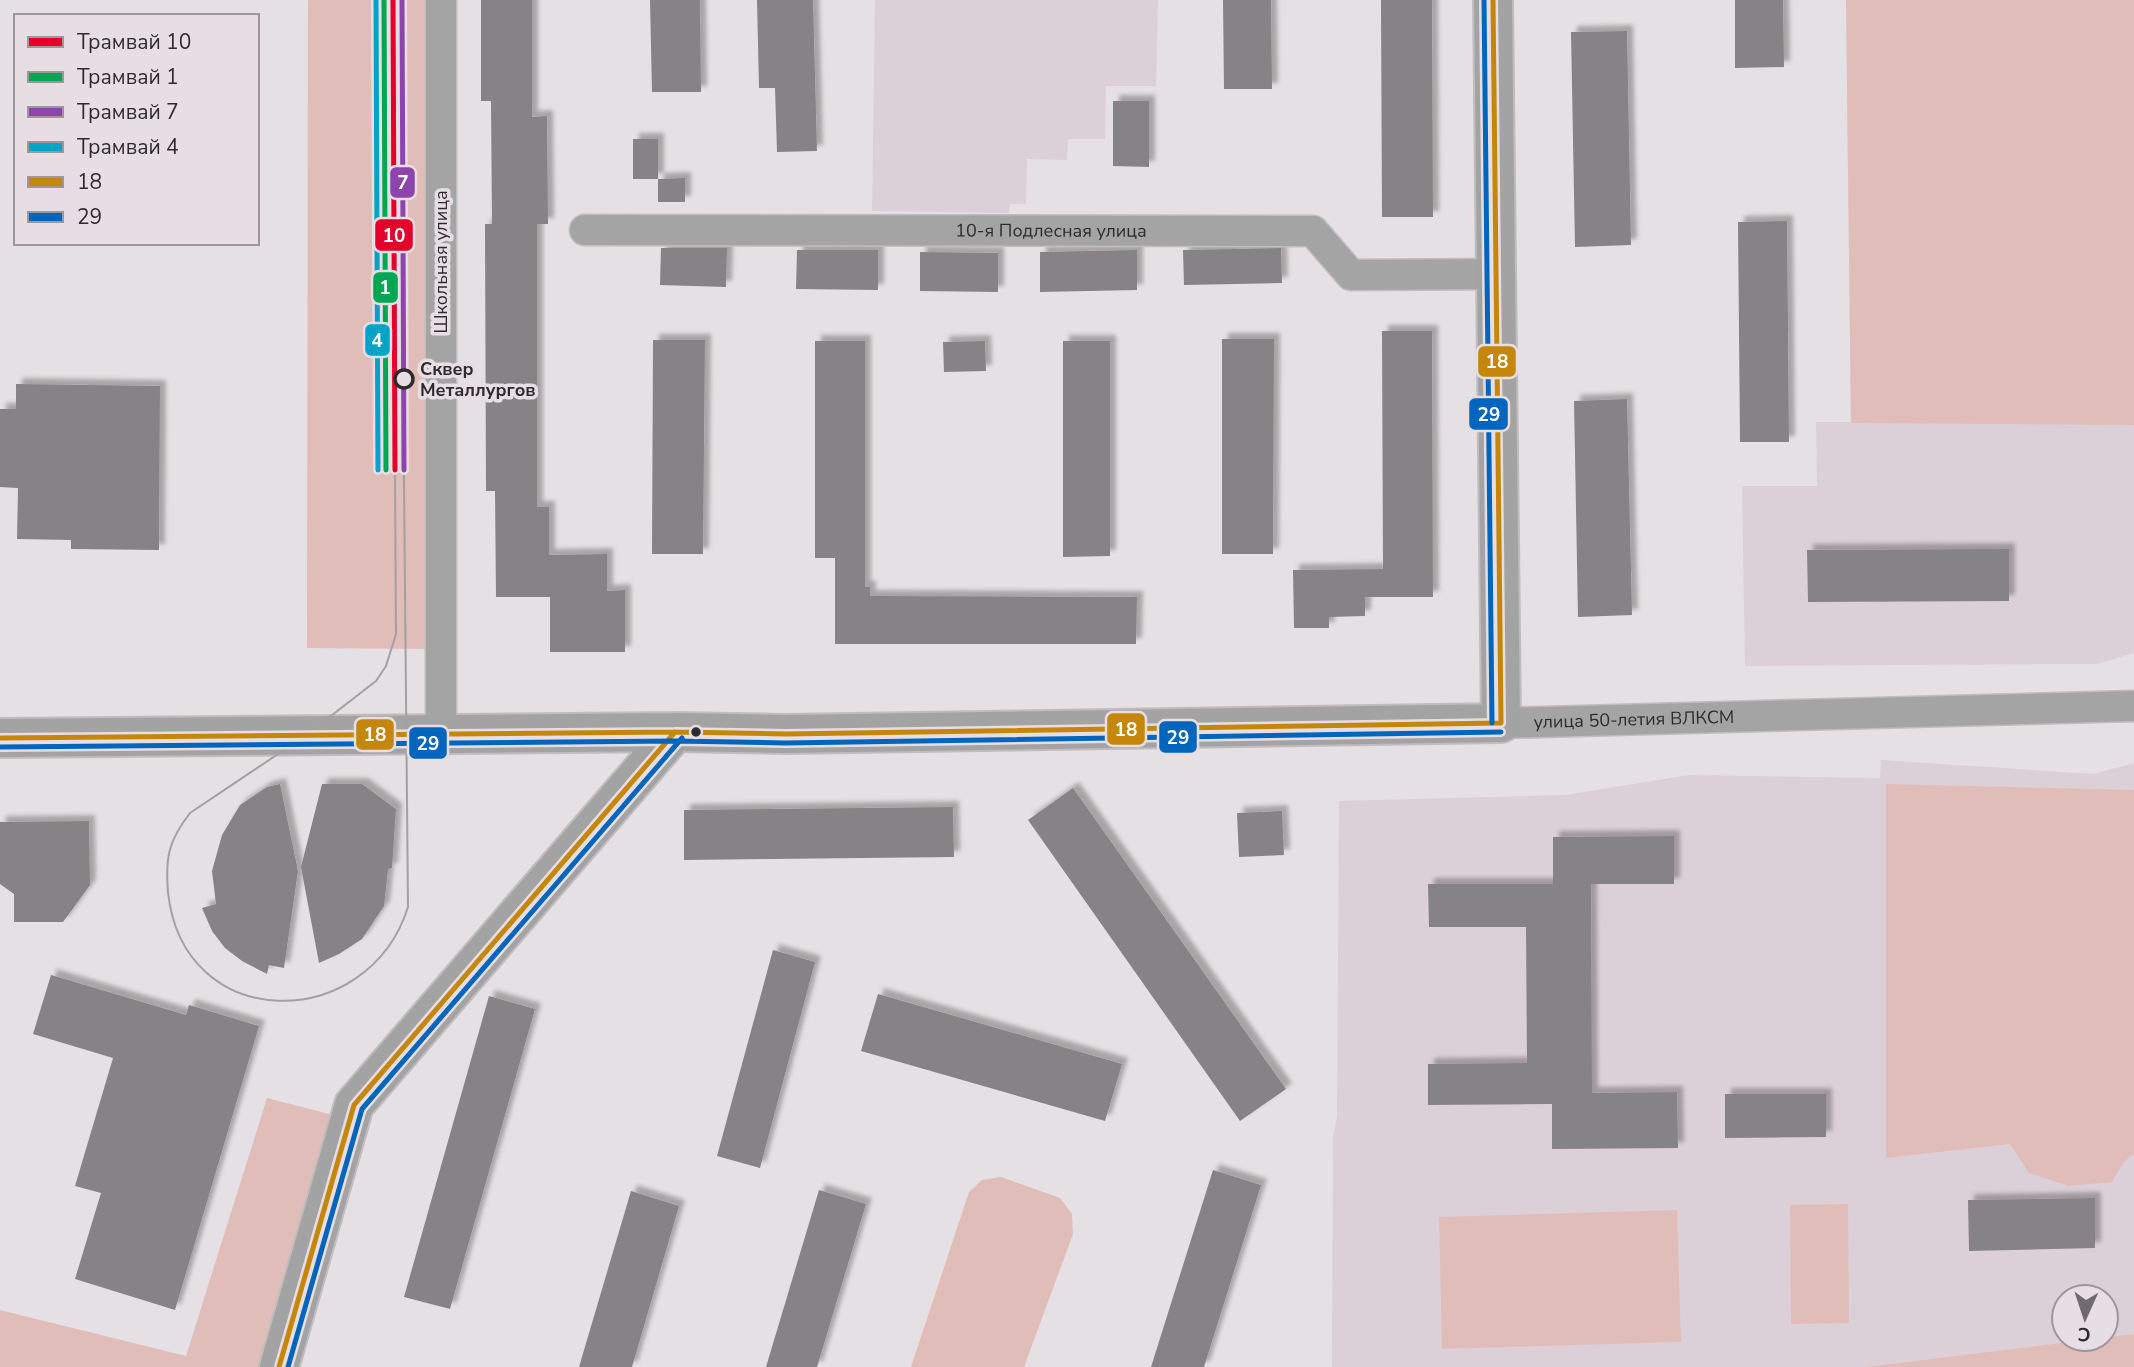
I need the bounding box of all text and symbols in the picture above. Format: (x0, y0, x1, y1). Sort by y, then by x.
legend (14, 14, 259, 245)
text: Трамвай 10 (77, 28, 191, 56)
text: Трамвай 1 (77, 63, 179, 91)
text: Трамвай 7 (77, 98, 179, 126)
text: Трамвай 4 (77, 133, 179, 161)
line badge: 7 (389, 166, 416, 199)
text: 18 (77, 168, 102, 196)
text: 7 (397, 170, 409, 196)
street label: Школьная улица (429, 190, 453, 334)
text: 29 (77, 203, 102, 231)
line badge: 10 (374, 218, 414, 252)
street label: 10-я Подлесная улица (955, 219, 1147, 243)
text: 10 (383, 223, 405, 249)
line badge: 1 (372, 271, 399, 304)
text: 1 (379, 275, 391, 301)
line badge: 4 (364, 323, 391, 357)
text: 4 (371, 328, 383, 354)
line badge: 18 (1477, 345, 1517, 378)
text: 18 (1486, 349, 1508, 375)
place label: Сквер Металлургов (420, 357, 536, 402)
marker: Сквер Металлургов (394, 369, 414, 389)
line badge: 29 (1468, 397, 1509, 431)
text: 29 (1478, 402, 1500, 428)
street label: улица 50-летия ВЛКСМ (1533, 705, 1735, 734)
line badge: 18 (1106, 712, 1146, 746)
text: 18 (1115, 717, 1137, 743)
line badge: 18 (355, 718, 395, 751)
line badge: 29 (1158, 720, 1198, 754)
text: 18 (364, 722, 386, 748)
unlabelled marker (689, 725, 703, 739)
text: 29 (1167, 725, 1189, 751)
line badge: 29 (408, 726, 448, 760)
text: 29 (417, 731, 439, 757)
north arrow (2050, 1283, 2120, 1353)
text: С (2077, 1321, 2091, 1347)

